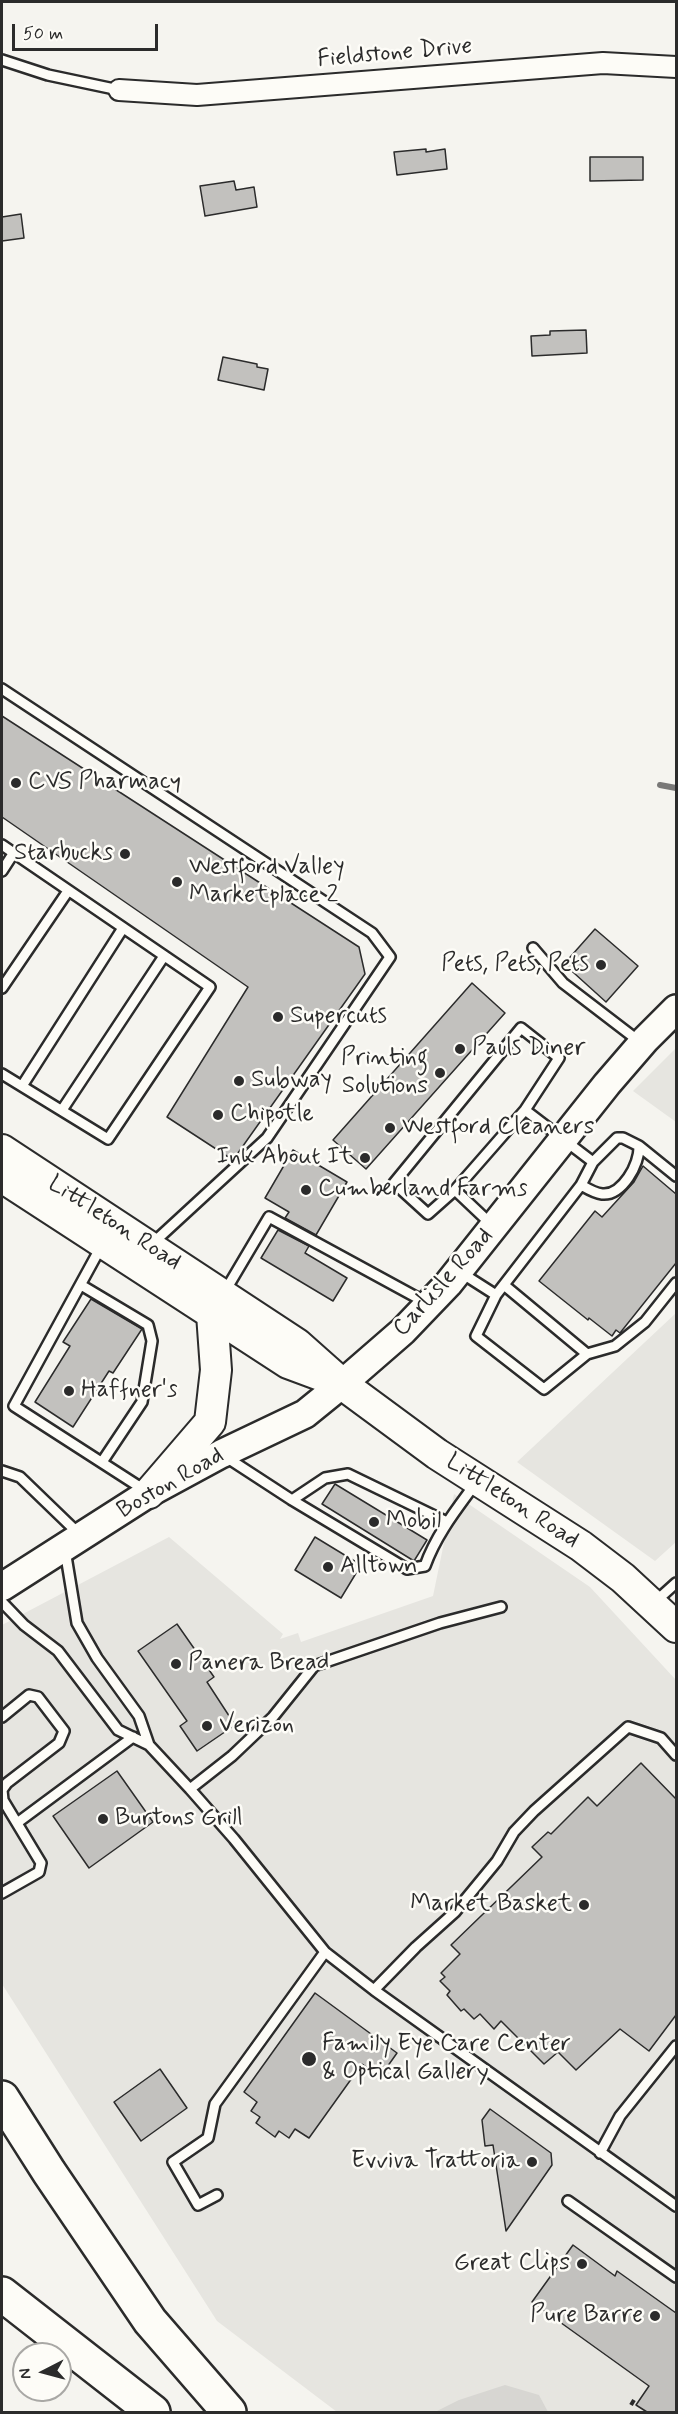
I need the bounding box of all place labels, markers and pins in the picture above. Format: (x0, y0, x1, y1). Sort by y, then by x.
place label: CVS Pharmacy (28, 769, 181, 797)
marker: CVS Pharmacy (9, 776, 23, 790)
place label: Starbucks (14, 840, 113, 868)
marker: Starbucks (118, 847, 132, 861)
place label: Westford Valley Marketplace 2 (189, 854, 344, 910)
marker: Westford Valley Marketplace 2 (170, 875, 184, 889)
place label: Pets, Pets, Pets (441, 951, 589, 979)
marker: Pets, Pets, Pets (594, 958, 608, 972)
place label: Supercuts (290, 1003, 387, 1031)
marker: Supercuts (271, 1010, 285, 1024)
place label: Pauls Diner (472, 1035, 586, 1063)
marker: Pauls Diner (453, 1042, 467, 1056)
place label: Printing Solutions (341, 1045, 428, 1101)
marker: Printing Solutions (433, 1066, 447, 1080)
place label: Subway (251, 1067, 332, 1095)
marker: Subway (232, 1074, 246, 1088)
place label: Chipotle (230, 1101, 314, 1129)
marker: Chipotle (211, 1108, 225, 1122)
place label: Westford Cleaners (402, 1114, 594, 1142)
marker: Westford Cleaners (383, 1121, 397, 1135)
place label: Ink About It (216, 1144, 353, 1172)
marker: Ink About It (358, 1151, 372, 1165)
place label: Cumberland Farms (318, 1176, 527, 1204)
marker: Cumberland Farms (299, 1183, 313, 1197)
place label: Haffner's (81, 1377, 177, 1405)
marker: Haffner's (62, 1384, 76, 1398)
place label: Mobil (386, 1508, 441, 1536)
marker: Mobil (367, 1515, 381, 1529)
place label: Alltown (340, 1553, 417, 1581)
marker: Alltown (321, 1560, 335, 1574)
place label: Panera Bread (188, 1650, 329, 1678)
marker: Panera Bread (169, 1657, 183, 1671)
place label: Verizon (219, 1712, 294, 1740)
marker: Verizon (200, 1719, 214, 1733)
place label: Burtons Grill (115, 1805, 243, 1833)
marker: Burtons Grill (96, 1812, 110, 1826)
place label: Market Basket (410, 1891, 572, 1919)
marker: Market Basket (577, 1898, 591, 1912)
place label: Family Eye Care Center & Optical Gallery (322, 2031, 571, 2087)
marker: Family Eye Care Center & Optical Gallery (300, 2050, 318, 2068)
place label: Evviva Trattoria (351, 2148, 520, 2176)
marker: Evviva Trattoria (525, 2155, 539, 2169)
place label: Great Clips (454, 2250, 570, 2278)
marker: Great Clips (575, 2257, 589, 2271)
place label: Pure Barre (530, 2302, 643, 2330)
marker: Pure Barre (648, 2309, 662, 2323)

